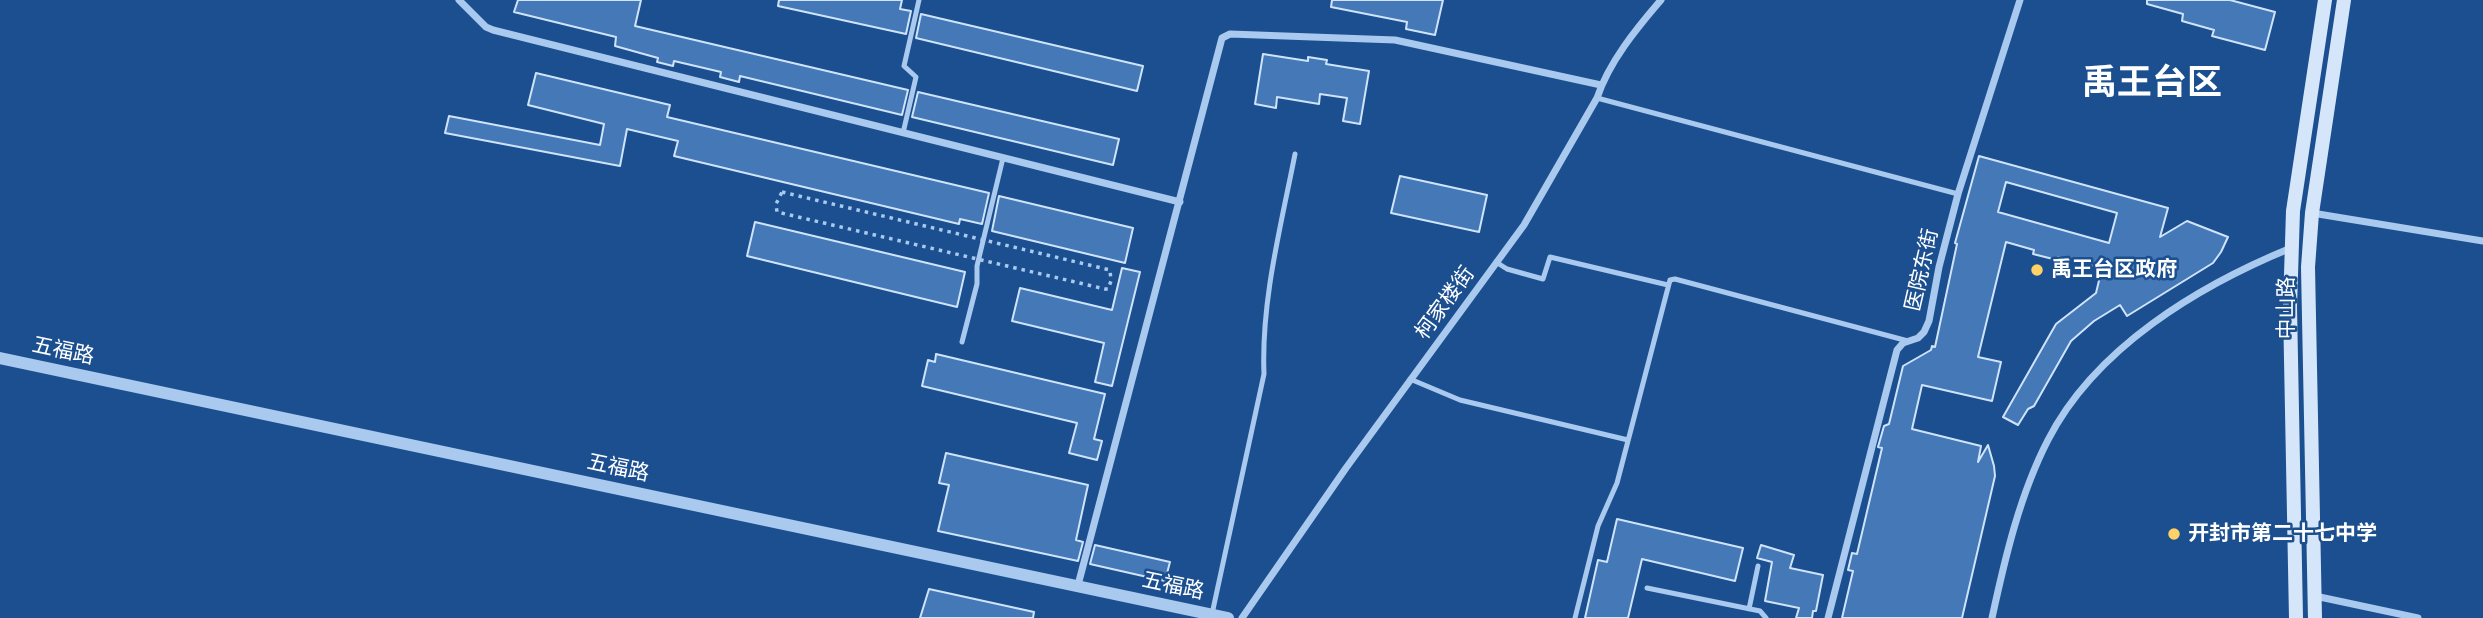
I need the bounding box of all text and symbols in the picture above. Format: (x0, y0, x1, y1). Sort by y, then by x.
district label: 禹王台区 (2082, 62, 2222, 104)
street label: 医院东街 (1900, 226, 1944, 314)
place label: 禹王台区政府 (2051, 257, 2177, 283)
street label: 柯家楼街 (1410, 262, 1480, 344)
marker: 禹王台区政府 (2029, 262, 2045, 278)
street label: 中山路 (2274, 277, 2300, 339)
street label: 五福路 (30, 332, 96, 370)
street label: 五福路 (585, 449, 651, 487)
place label: 开封市第二十七中学 (2188, 521, 2377, 547)
marker: 开封市第二十七中学 (2166, 526, 2182, 542)
street label: 五福路 (1140, 567, 1206, 605)

